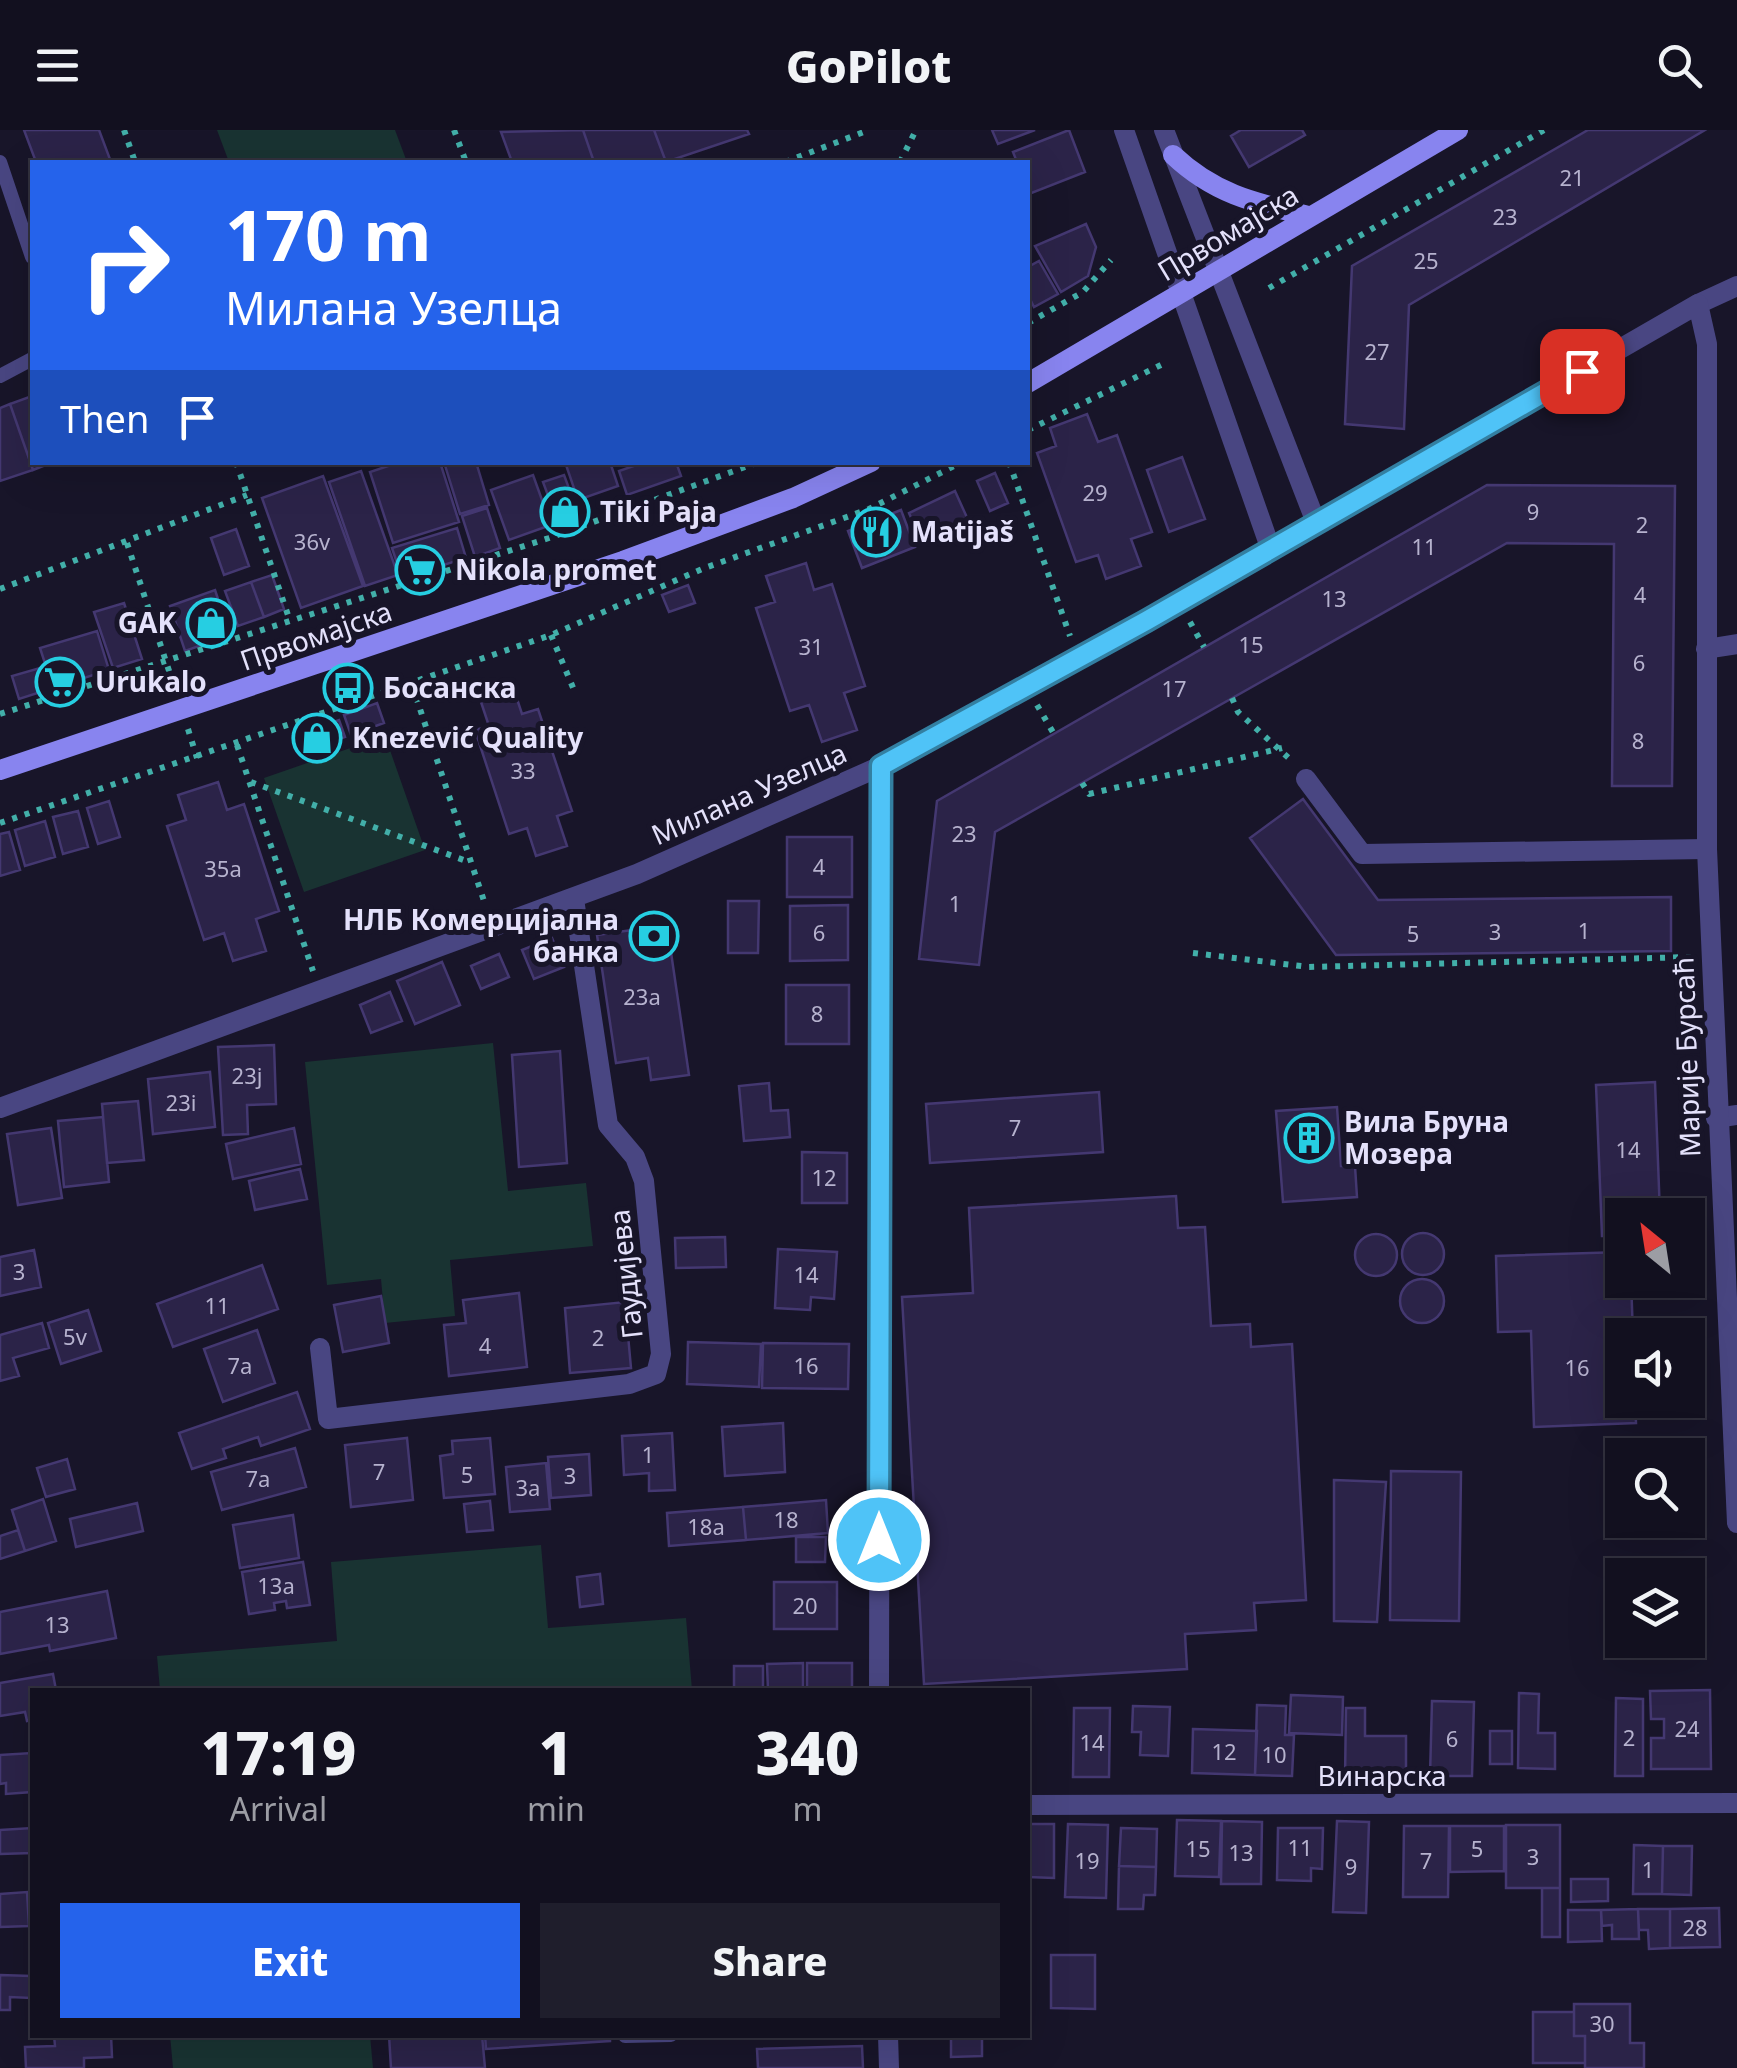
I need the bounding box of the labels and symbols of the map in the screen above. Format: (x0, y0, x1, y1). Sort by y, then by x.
house number: 21 (1559, 162, 1585, 192)
street label: Првомајска (1150, 175, 1305, 289)
house number: 23 (1492, 201, 1518, 231)
house number: 25 (1413, 245, 1439, 275)
pin (1540, 329, 1625, 414)
house number: 27 (1364, 336, 1390, 366)
house number: 29 (1082, 477, 1108, 507)
shop icon: Tiki Paja (539, 486, 591, 538)
place label: Tiki Paja (600, 492, 717, 530)
house number: 9 (1527, 496, 1539, 526)
restaurant icon: Matijaš (850, 506, 902, 558)
house number: 2 (1636, 509, 1648, 539)
place label: Matijaš (911, 512, 1014, 550)
house number: 36v (294, 526, 331, 556)
house number: 11 (1411, 531, 1437, 561)
supermarket icon: Nikola promet (394, 544, 446, 596)
place label: Nikola promet (455, 550, 657, 588)
house number: 4 (1634, 579, 1647, 609)
house number: 13 (1321, 583, 1347, 613)
street label: Првомајска (235, 591, 397, 679)
shop icon: GAK (185, 597, 237, 649)
place label: GAK (118, 603, 176, 641)
house number: 15 (1238, 629, 1264, 659)
house number: 31 (798, 631, 824, 661)
house number: 6 (1633, 647, 1645, 677)
supermarket icon: Urukalo (34, 656, 86, 708)
place label: Urukalo (95, 662, 207, 700)
bus stop icon: Босанска (322, 662, 374, 714)
place label: Босанска (383, 668, 516, 706)
house number: 17 (1161, 673, 1187, 703)
shop icon: Knezević Quality (291, 712, 343, 764)
place label: Knezević Quality (352, 718, 583, 756)
house number: 8 (1632, 725, 1644, 755)
street label: Милана Узелца (645, 733, 852, 853)
house number: 33 (510, 755, 536, 785)
house number: 23 (951, 818, 977, 848)
house number: 4 (813, 851, 826, 881)
house number: 35a (204, 853, 242, 883)
house number: 1 (949, 888, 961, 918)
place label: НЛБ Комерцијална банка (343, 900, 619, 970)
bank icon: НЛБ Комерцијална банка (628, 910, 680, 962)
house number: 1 (1578, 915, 1590, 945)
house number: 3 (1489, 916, 1501, 946)
house number: 6 (813, 917, 825, 947)
house number: 5 (1407, 918, 1419, 948)
street label: Марије Бурсаћ (1664, 956, 1708, 1158)
house number: 23a (623, 981, 661, 1011)
house number: 8 (811, 998, 823, 1028)
house number: 23j (232, 1060, 262, 1090)
house number: 23i (166, 1087, 196, 1117)
place label: Вила Бруна Мозера (1344, 1102, 1509, 1172)
house number: 7 (1009, 1112, 1021, 1142)
building icon: Вила Бруна Мозера (1283, 1112, 1335, 1164)
house number: 14 (1615, 1134, 1641, 1164)
house number: 12 (811, 1162, 837, 1192)
north arrow (1605, 1198, 1705, 1298)
street label: Гаудијева (599, 1208, 651, 1341)
house number: 3 (13, 1256, 25, 1286)
house number: 14 (793, 1259, 819, 1289)
house number: 11 (204, 1290, 230, 1320)
house number: 5v (63, 1321, 88, 1351)
house number: 2 (592, 1322, 604, 1352)
house number: 4 (479, 1330, 492, 1360)
house number: 7a (228, 1350, 252, 1380)
house number: 16 (793, 1350, 819, 1380)
house number: 16 (1564, 1352, 1590, 1382)
house number: 1 (642, 1439, 654, 1469)
house number: 7 (373, 1456, 385, 1486)
house number: 5 (461, 1459, 473, 1489)
house number: 3 (564, 1460, 576, 1490)
house number: 7a (246, 1463, 270, 1493)
house number: 3a (516, 1472, 540, 1502)
position arrow (827, 1488, 931, 1592)
house number: 18 (773, 1504, 799, 1534)
house number: 18a (687, 1511, 725, 1541)
house number: 13a (257, 1570, 295, 1600)
house number: 20 (792, 1590, 818, 1620)
house number: 13 (44, 1609, 70, 1639)
house number: 24 (1674, 1713, 1700, 1743)
house number: 2 (1623, 1722, 1635, 1752)
house number: 6 (1446, 1723, 1458, 1753)
house number: 14 (1079, 1727, 1105, 1757)
house number: 12 (1211, 1736, 1237, 1766)
house number: 10 (1261, 1739, 1287, 1769)
street label: Винарска (1317, 1756, 1447, 1794)
house number: 11 (1287, 1832, 1313, 1862)
house number: 15 (1185, 1833, 1211, 1863)
house number: 5 (1471, 1833, 1483, 1863)
house number: 13 (1228, 1837, 1254, 1867)
house number: 3 (1527, 1841, 1539, 1871)
house number: 19 (1074, 1845, 1100, 1875)
house number: 7 (1420, 1845, 1432, 1875)
house number: 9 (1345, 1851, 1357, 1881)
house number: 1 (1642, 1854, 1654, 1884)
house number: 28 (1682, 1912, 1708, 1942)
house number: 30 (1589, 2008, 1615, 2038)

